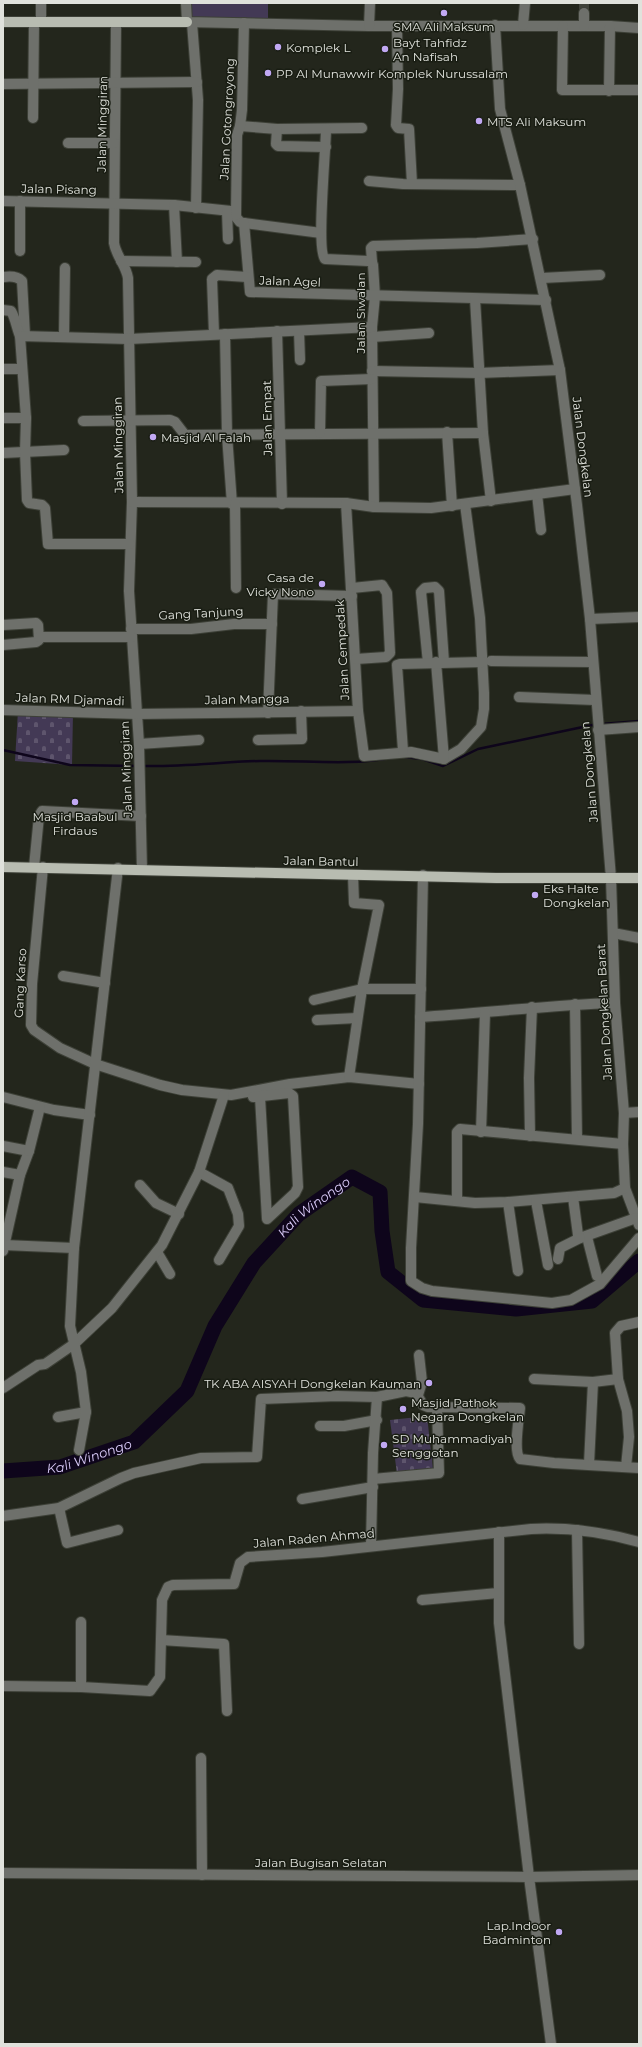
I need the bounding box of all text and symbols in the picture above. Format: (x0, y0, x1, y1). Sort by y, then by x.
marker: SMA Ali Maksum (439, 8, 449, 18)
place label: SMA Ali Maksum (394, 19, 494, 34)
place label: Bayt Tahfidz An Nafisah (393, 35, 467, 64)
place label: Komplek L (286, 40, 351, 55)
marker: Komplek L (273, 42, 283, 52)
marker: Bayt Tahfidz An Nafisah (380, 44, 390, 54)
street label: Jalan Gotongroyong (216, 58, 238, 181)
place label: PP Al Munawwir Komplek Nurussalam (276, 66, 508, 81)
marker: PP Al Munawwir Komplek Nurussalam (263, 68, 273, 78)
street label: Jalan Minggiran (94, 76, 110, 173)
place label: MTS Ali Maksum (487, 114, 586, 129)
marker: MTS Ali Maksum (474, 116, 484, 126)
street label: Jalan Pisang (20, 181, 97, 197)
street label: Jalan Agel (258, 272, 321, 290)
street label: Jalan Siwalan (353, 272, 368, 355)
street label: Jalan Empat (259, 380, 275, 457)
street label: Jalan Dongkelan (569, 395, 597, 498)
street label: Jalan Minggiran (110, 397, 126, 494)
place label: Masjid Al Falah (161, 430, 251, 445)
marker: Masjid Al Falah (148, 432, 158, 442)
place label: Casa de Vicky Nono (247, 570, 314, 599)
marker: Casa de Vicky Nono (317, 579, 327, 589)
street label: Jalan Cempedak (332, 599, 352, 702)
street label: Gang Tanjung (158, 603, 244, 623)
street label: Jalan RM Djamadi (14, 690, 125, 708)
street label: Jalan Mangga (203, 691, 290, 707)
street label: Jalan Minggiran (117, 720, 135, 819)
street label: Jalan Dongkelan (577, 721, 601, 824)
marker: Masjid Baabul Firdaus (70, 797, 80, 807)
place label: Masjid Baabul Firdaus (33, 809, 117, 838)
street label: Jalan Bantul (282, 853, 359, 869)
place label: Eks Halte Dongkelan (543, 881, 609, 910)
marker: Eks Halte Dongkelan (530, 890, 540, 900)
street label: Jalan Dongkelan Barat (593, 943, 615, 1082)
street label: Gang Karso (11, 948, 29, 1018)
water label: Kali Winongo (274, 1173, 353, 1240)
place label: TK ABA AISYAH Dongkelan Kauman (204, 1376, 421, 1391)
marker: TK ABA AISYAH Dongkelan Kauman (424, 1378, 434, 1388)
place label: Masjid Pathok Negara Dongkelan (411, 1395, 524, 1424)
marker: Masjid Pathok Negara Dongkelan (398, 1404, 408, 1414)
place label: SD Muhammadiyah Senggotan (392, 1431, 512, 1460)
water label: Kali Winongo (46, 1435, 134, 1476)
marker: SD Muhammadiyah Senggotan (379, 1440, 389, 1450)
street label: Jalan Raden Ahmad (252, 1525, 375, 1551)
street label: Jalan Bugisan Selatan (254, 1855, 387, 1870)
place label: Lap.Indoor Badminton (482, 1918, 551, 1947)
marker: Lap.Indoor Badminton (554, 1927, 564, 1937)

